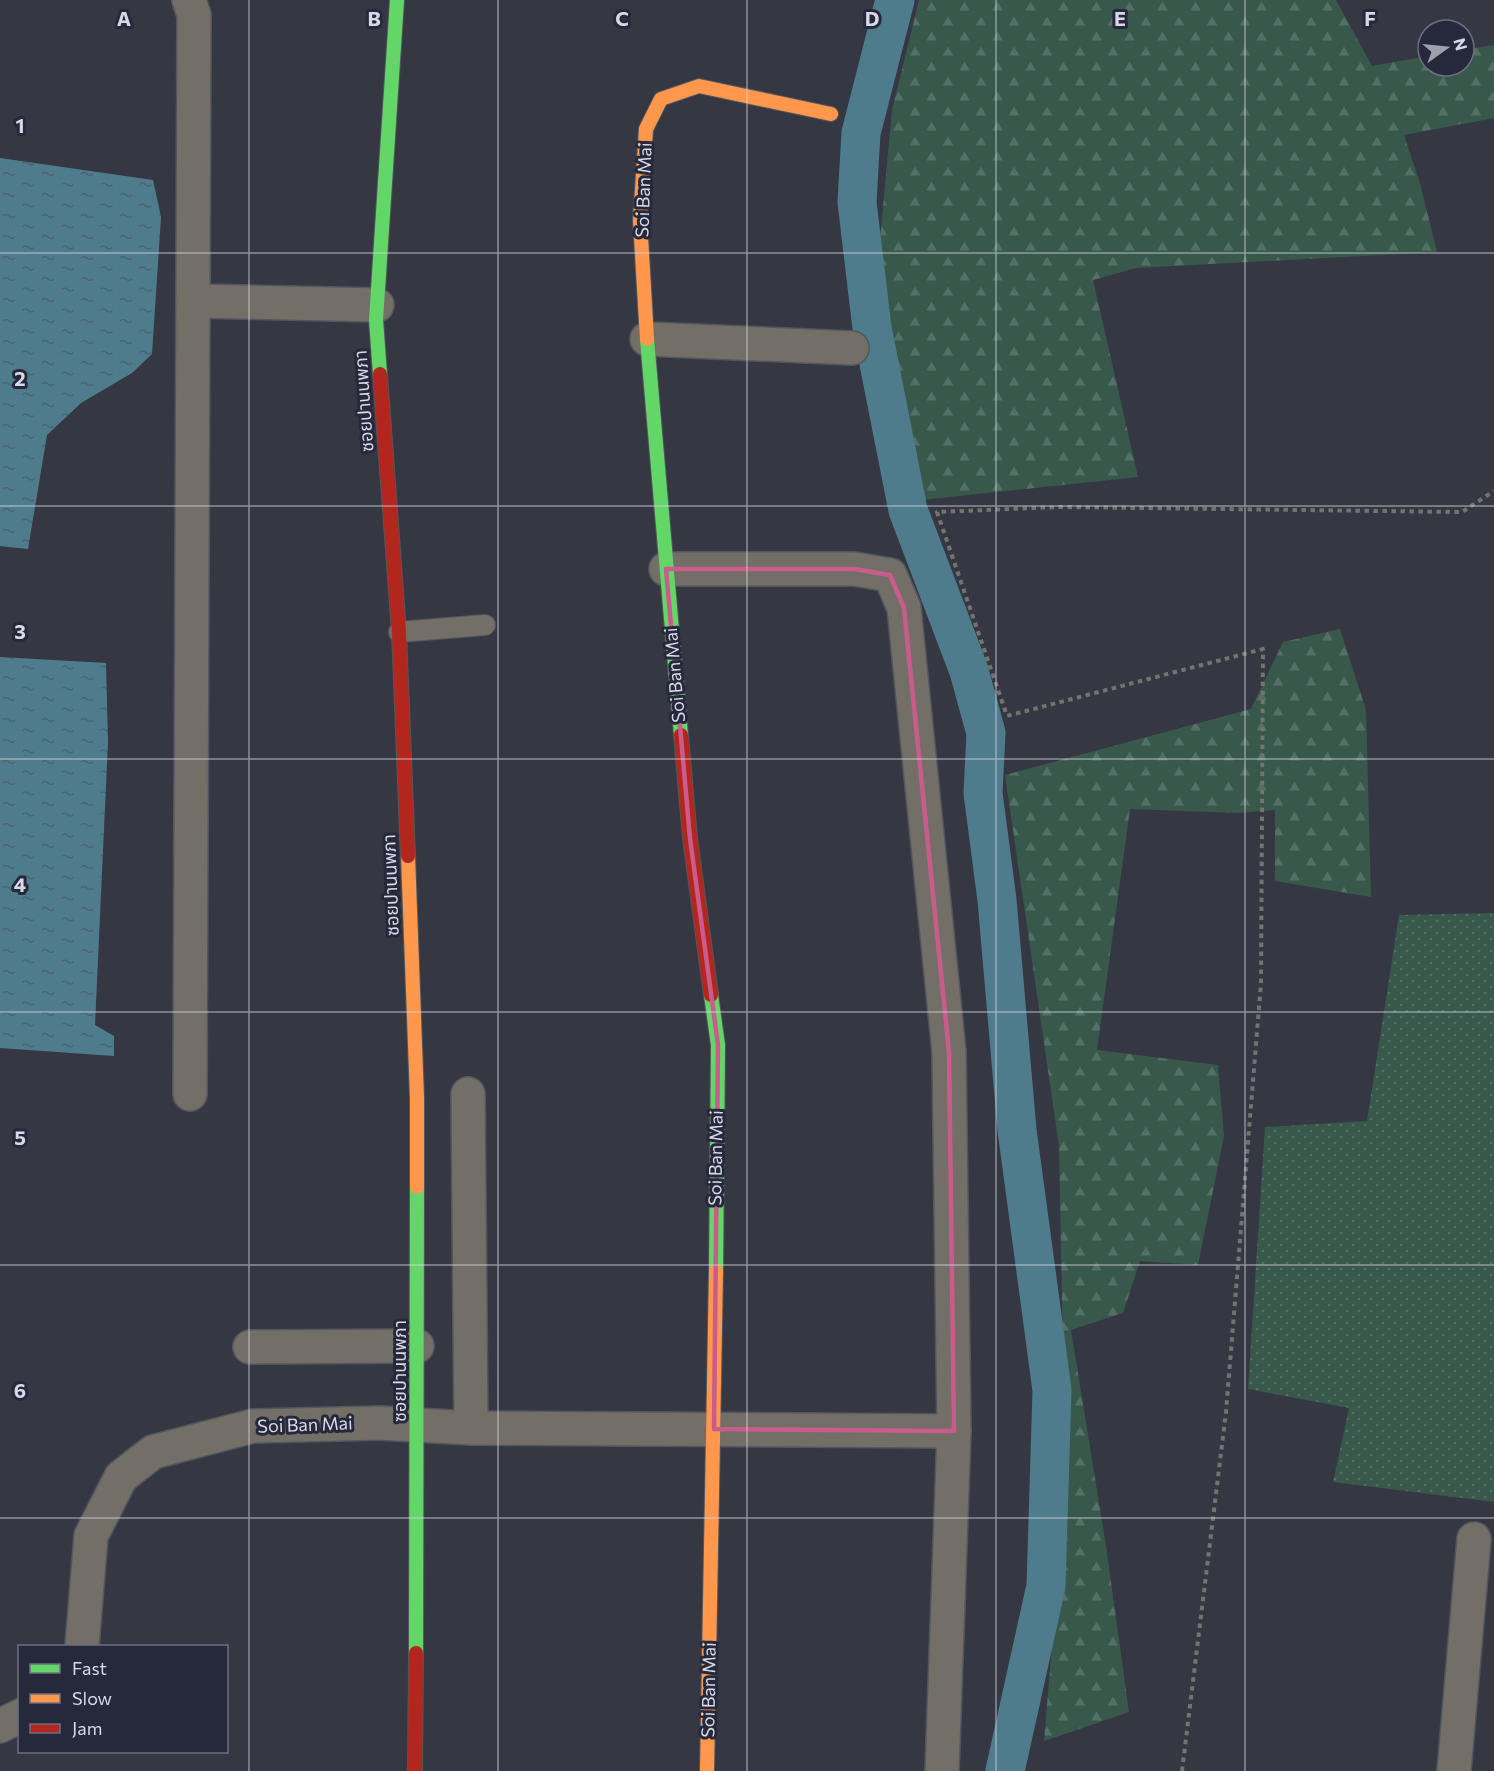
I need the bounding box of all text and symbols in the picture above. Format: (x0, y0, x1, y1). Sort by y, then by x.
text: A (117, 6, 131, 30)
text: B (367, 6, 381, 30)
text: C (615, 6, 629, 30)
text: D (865, 6, 879, 30)
text: E (1114, 6, 1126, 30)
text: F (1364, 6, 1376, 30)
north arrow (1416, 18, 1476, 78)
text: N (1450, 36, 1472, 52)
text: 1 (15, 113, 25, 137)
street label: Soi Ban Mai (630, 142, 656, 238)
street label: ซอยปานนพภา (348, 349, 378, 453)
text: 2 (14, 366, 26, 390)
text: 3 (14, 619, 26, 643)
street label: Soi Ban Mai (659, 627, 689, 724)
street label: ซอยปานนพภา (377, 834, 403, 936)
text: 4 (14, 872, 26, 896)
street label: Soi Ban Mai (703, 1110, 727, 1206)
text: 5 (14, 1125, 26, 1149)
street label: ซอยปานนพภา (388, 1320, 410, 1422)
text: 6 (14, 1378, 26, 1402)
street label: Soi Ban Mai (257, 1411, 353, 1437)
street label: Soi Ban Mai (696, 1642, 720, 1738)
legend (18, 1645, 228, 1753)
text: Fast (72, 1657, 107, 1679)
text: Slow (72, 1687, 112, 1709)
text: Jam (72, 1717, 102, 1739)

